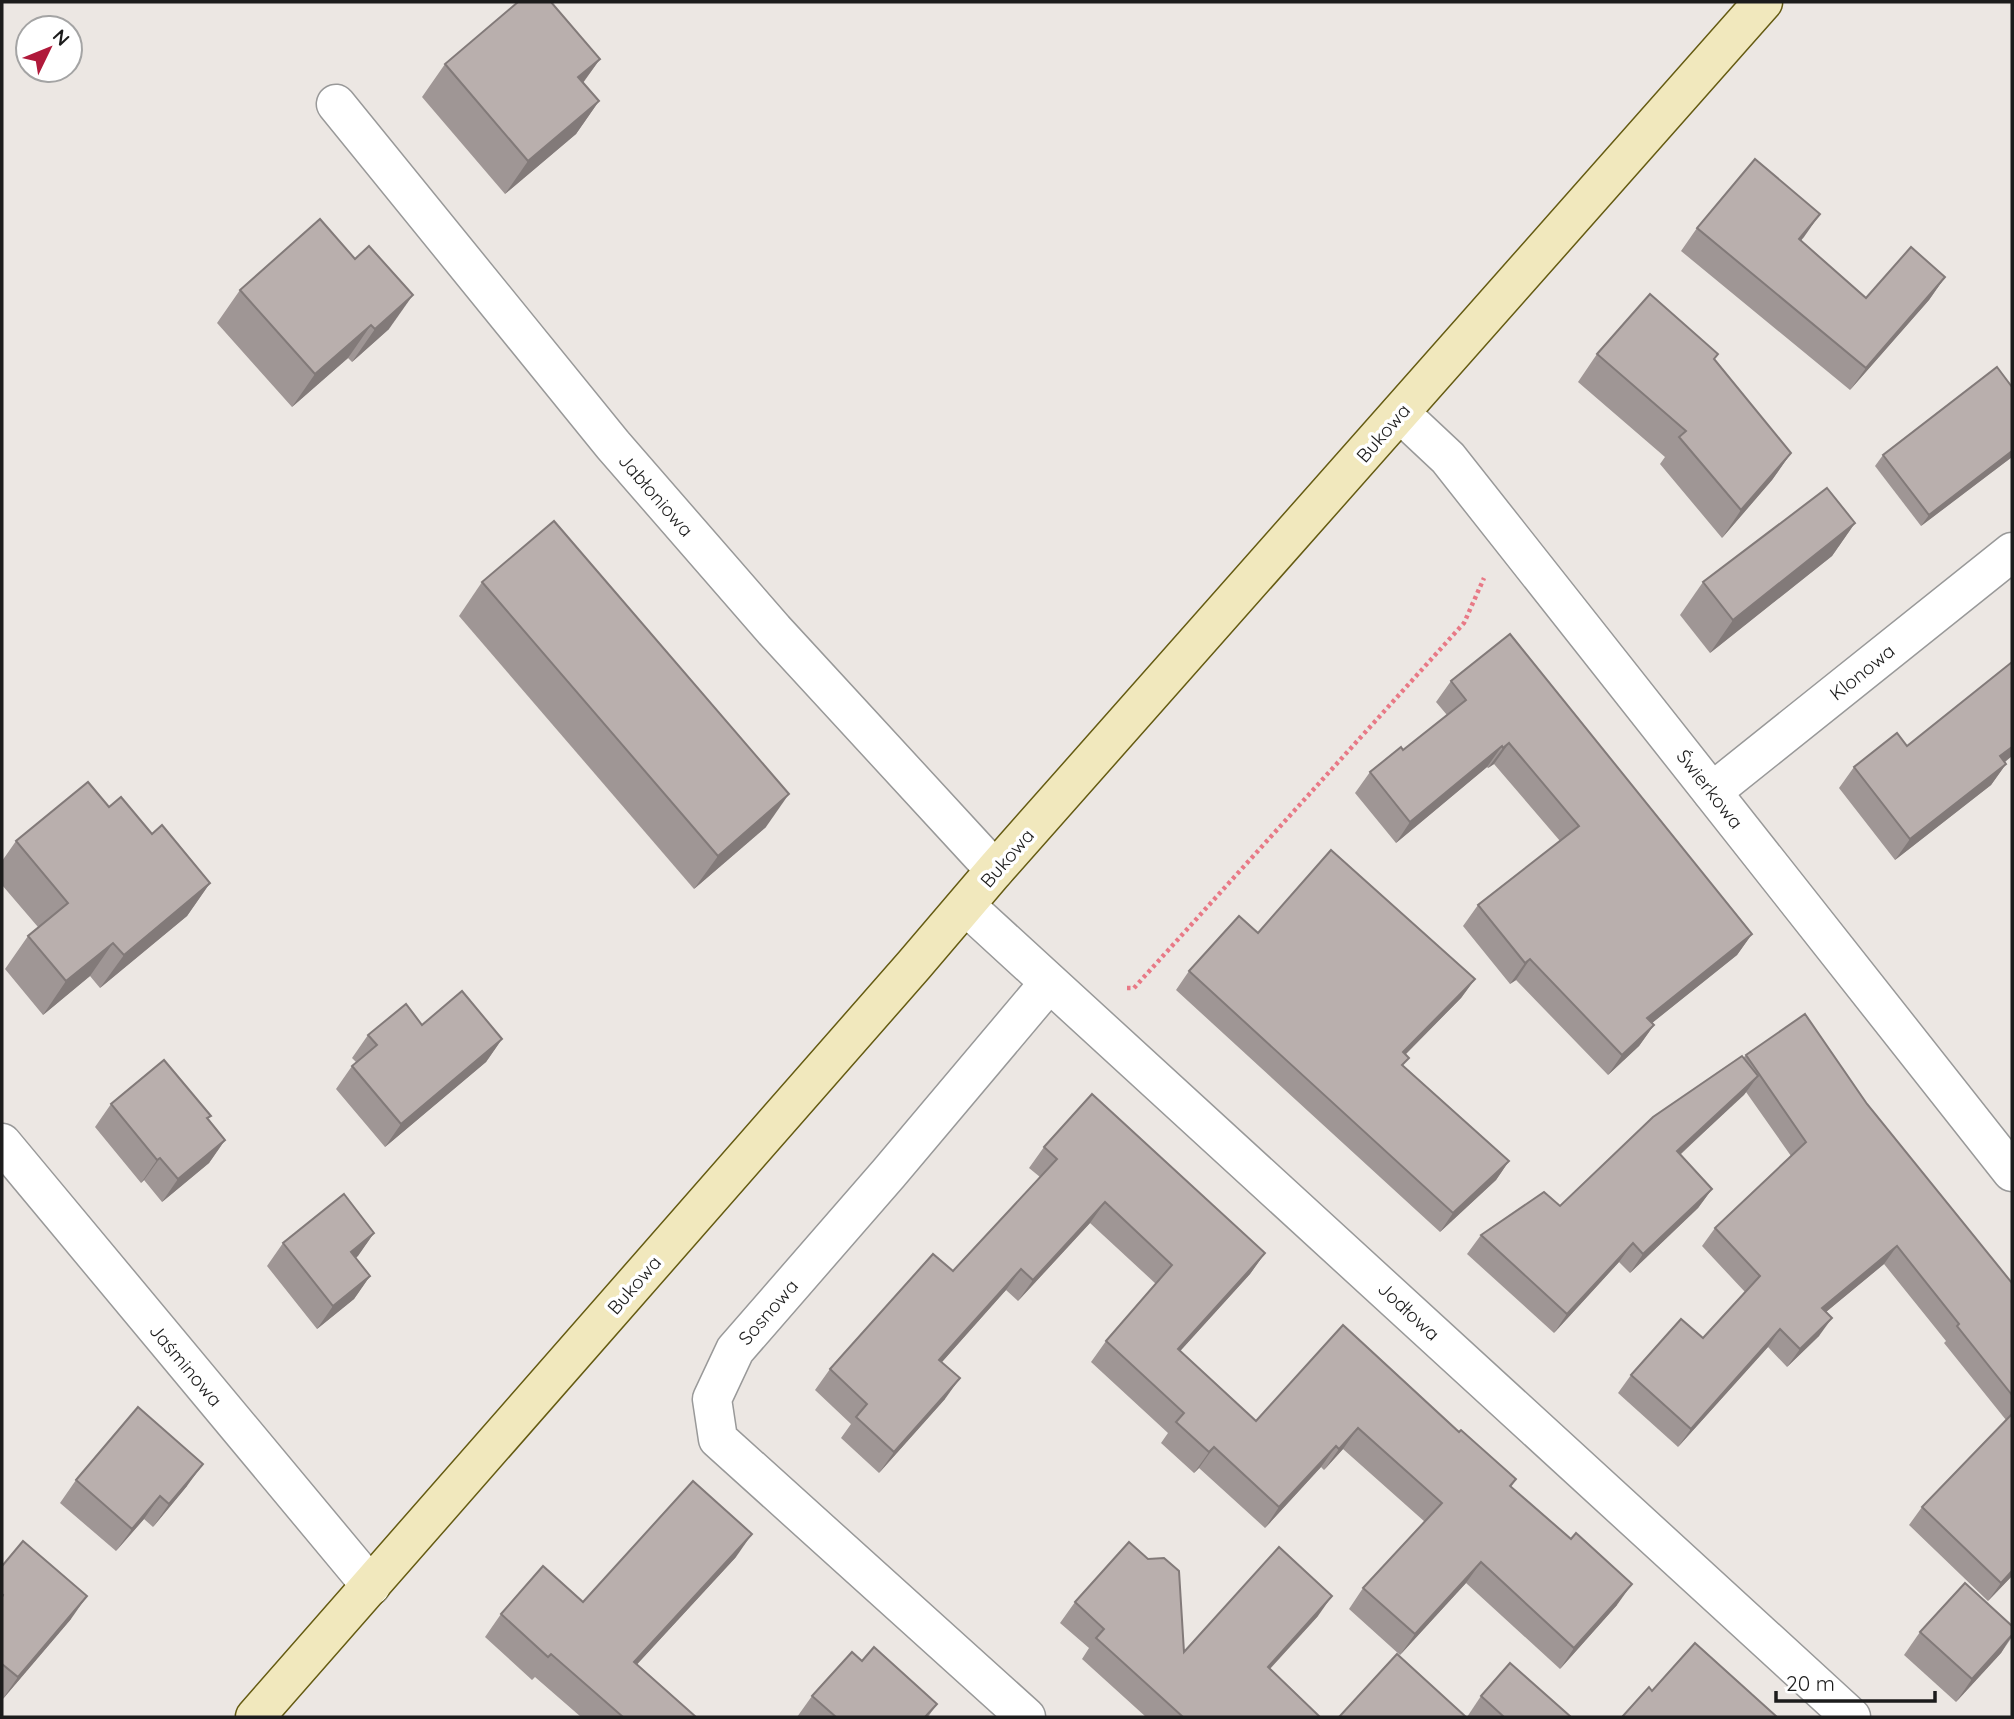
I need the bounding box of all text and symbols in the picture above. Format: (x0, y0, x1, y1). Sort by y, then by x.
north arrow (14, 14, 84, 84)
text: N (48, 24, 75, 51)
street label: Bukowa (1351, 399, 1415, 467)
street label: Jabłoniowa (613, 449, 699, 541)
street label: Klonowa (1825, 638, 1899, 706)
street label: Świerkowa (1672, 745, 1748, 833)
street label: Bukowa (975, 824, 1039, 892)
street label: Bukowa (602, 1251, 666, 1319)
street label: Sosnowa (733, 1274, 803, 1350)
street label: Jodłowa (1373, 1276, 1445, 1346)
street label: Jaśminowa (144, 1319, 228, 1411)
scale bar (1776, 1660, 1935, 1704)
text: 20 m (1786, 1670, 1835, 1696)

